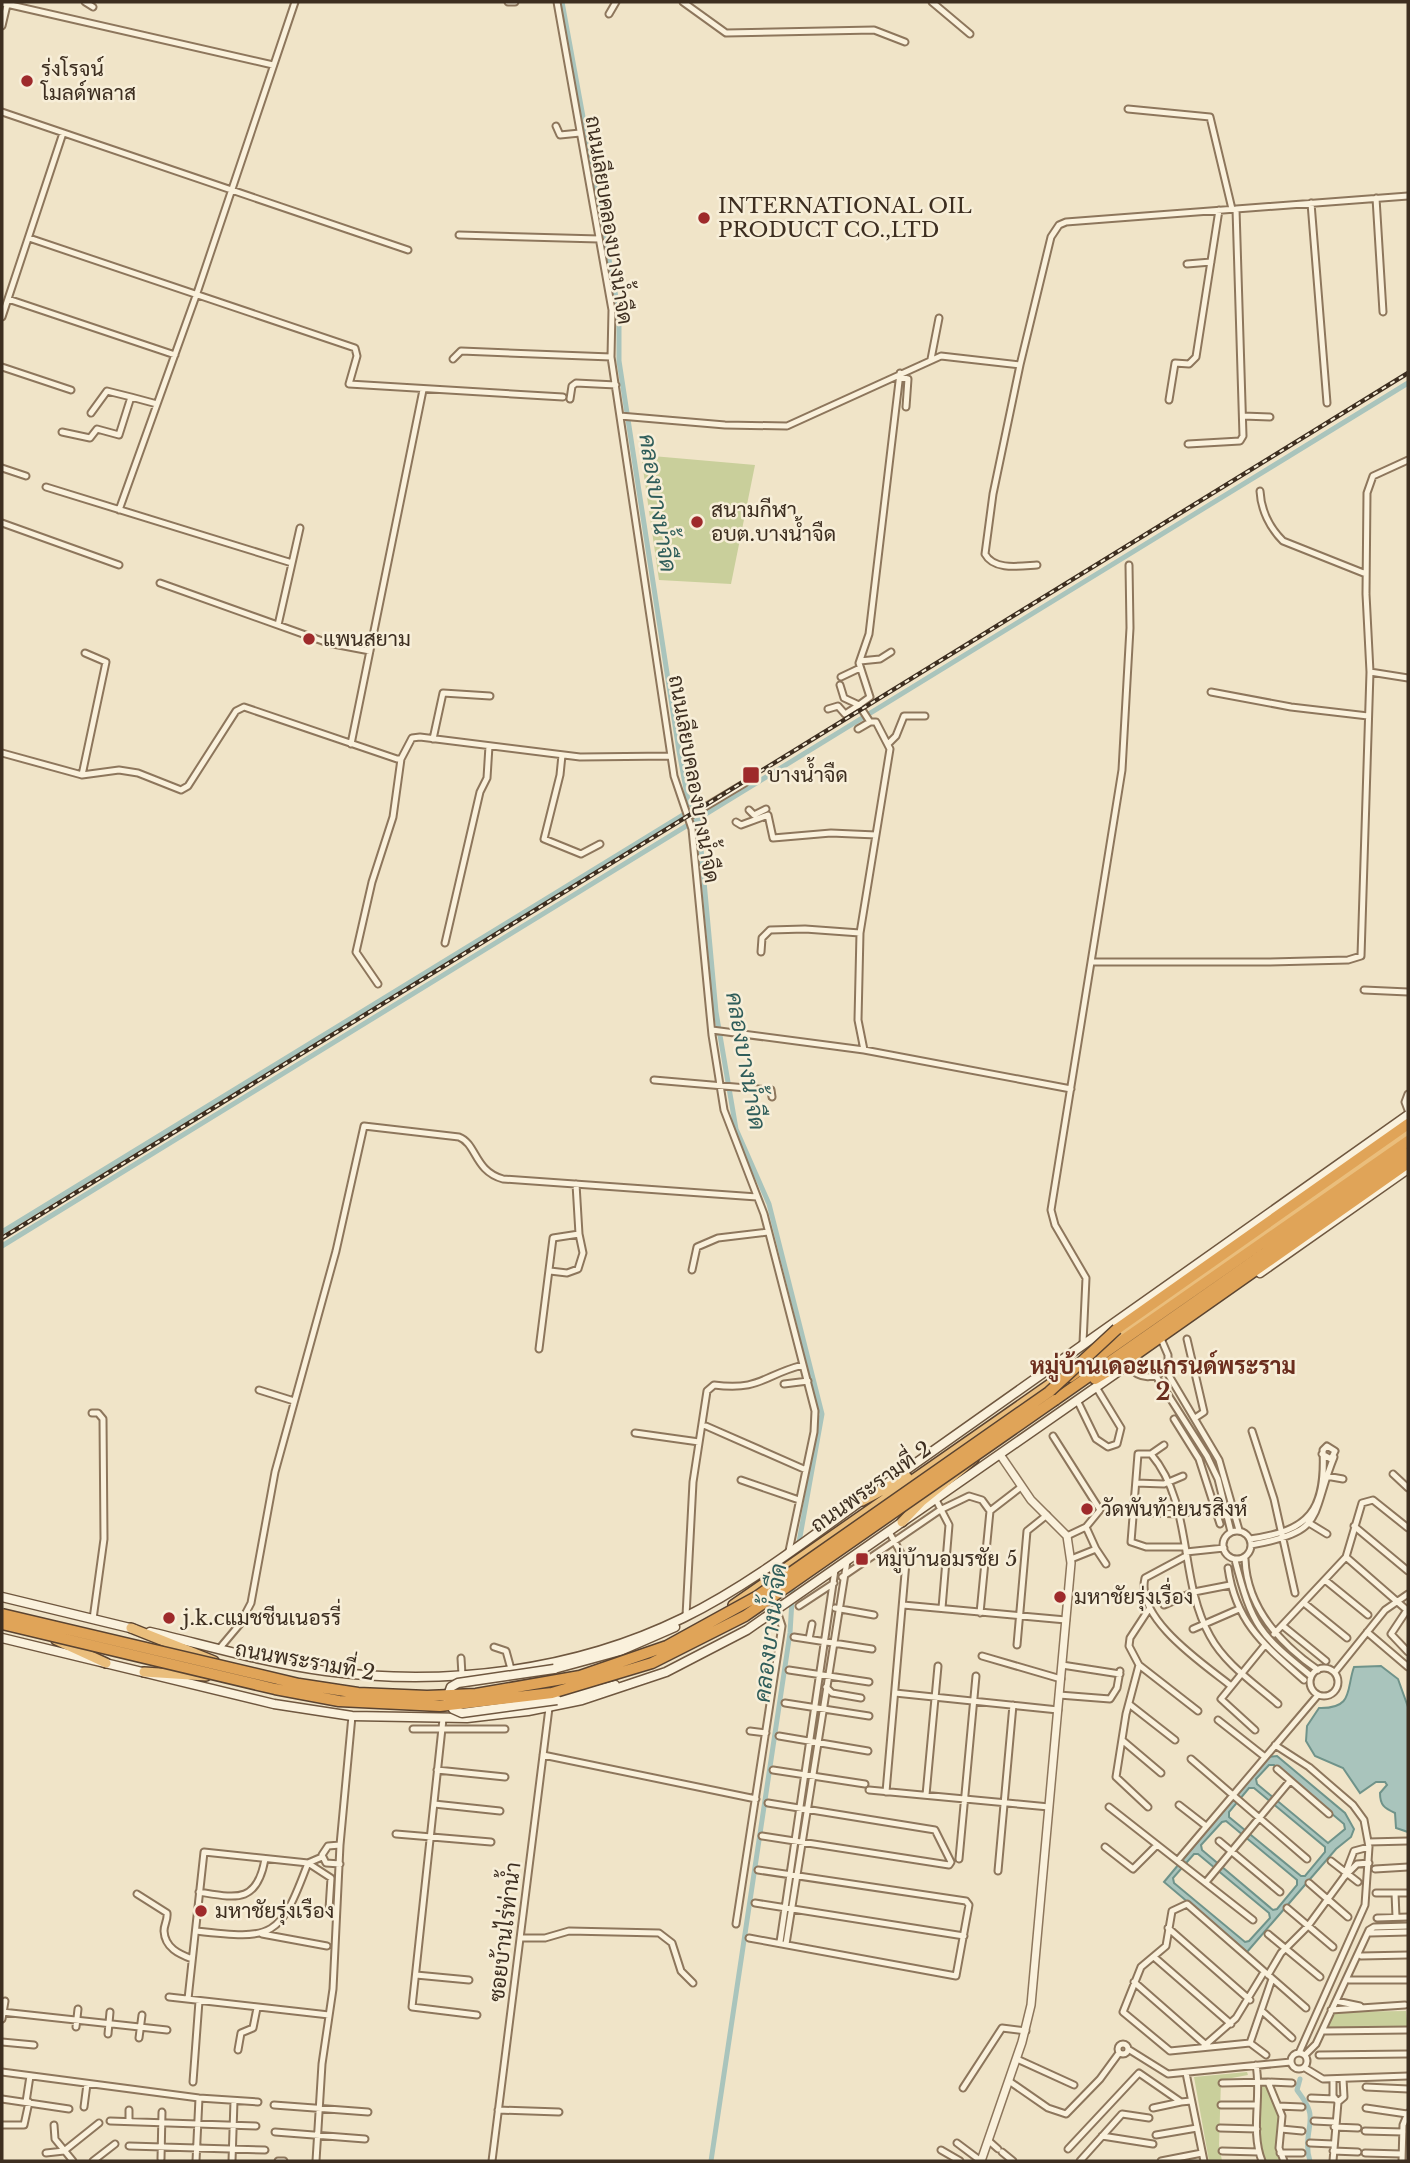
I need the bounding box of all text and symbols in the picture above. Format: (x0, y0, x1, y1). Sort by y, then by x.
place label: รุ่งโรจน์ โมลด์พลาส (40, 55, 136, 106)
marker: รุ่งโรจน์ โมลด์พลาส (19, 73, 35, 89)
street label: ถนนเลียบคลองบางน้ำจืด (580, 113, 643, 326)
place label: INTERNATIONAL OIL PRODUCT CO.,LTD (718, 193, 972, 243)
marker: INTERNATIONAL OIL PRODUCT CO.,LTD (696, 210, 712, 226)
water label: คลองบางน้ำจืด (633, 431, 689, 574)
place label: สนามกีฬา อบต.บางน้ำจืด (711, 497, 836, 547)
marker: สนามกีฬา อบต.บางน้ำจืด (689, 514, 705, 530)
place label: แพนสยาม (323, 626, 411, 652)
marker: แพนสยาม (301, 631, 317, 647)
street label: ถนนเลียบคลองบางน้ำจืด (663, 672, 730, 885)
place label: บางน้ำจืด (767, 757, 848, 788)
marker: บางน้ำจืด (741, 765, 761, 785)
water label: คลองบางน้ำจืด (720, 989, 778, 1132)
district label: หมู่บ้านเดอะแกรนด์พระราม 2 (1030, 1350, 1296, 1406)
street label: ถนนพระรามที่ 2 (802, 1430, 936, 1538)
place label: วัดพันท้ายนรสิงห์ (1101, 1495, 1247, 1522)
marker: วัดพันท้ายนรสิงห์ (1079, 1501, 1095, 1517)
place label: หมู่บ้านอมรชัย 5 (876, 1546, 1017, 1574)
marker: หมู่บ้านอมรชัย 5 (854, 1551, 870, 1567)
water label: คลองบางน้ำจืด (742, 1561, 792, 1704)
place label: มหาชัยรุ่งเรื่อง (1074, 1577, 1193, 1611)
marker: มหาชัยรุ่งเรื่อง (1052, 1589, 1068, 1605)
place label: j.k.cแมชชีนเนอรรี่ (180, 1598, 341, 1631)
marker: j.k.cแมชชีนเนอรรี่ (161, 1610, 177, 1626)
street label: ถนนพระรามที่ 2 (233, 1629, 378, 1686)
street label: ซอยบ้านไร่ท่าน้ำ (479, 1860, 526, 2003)
place label: มหาชัยรุ่งเรือง (215, 1897, 334, 1925)
marker: มหาชัยรุ่งเรือง (193, 1903, 209, 1919)

